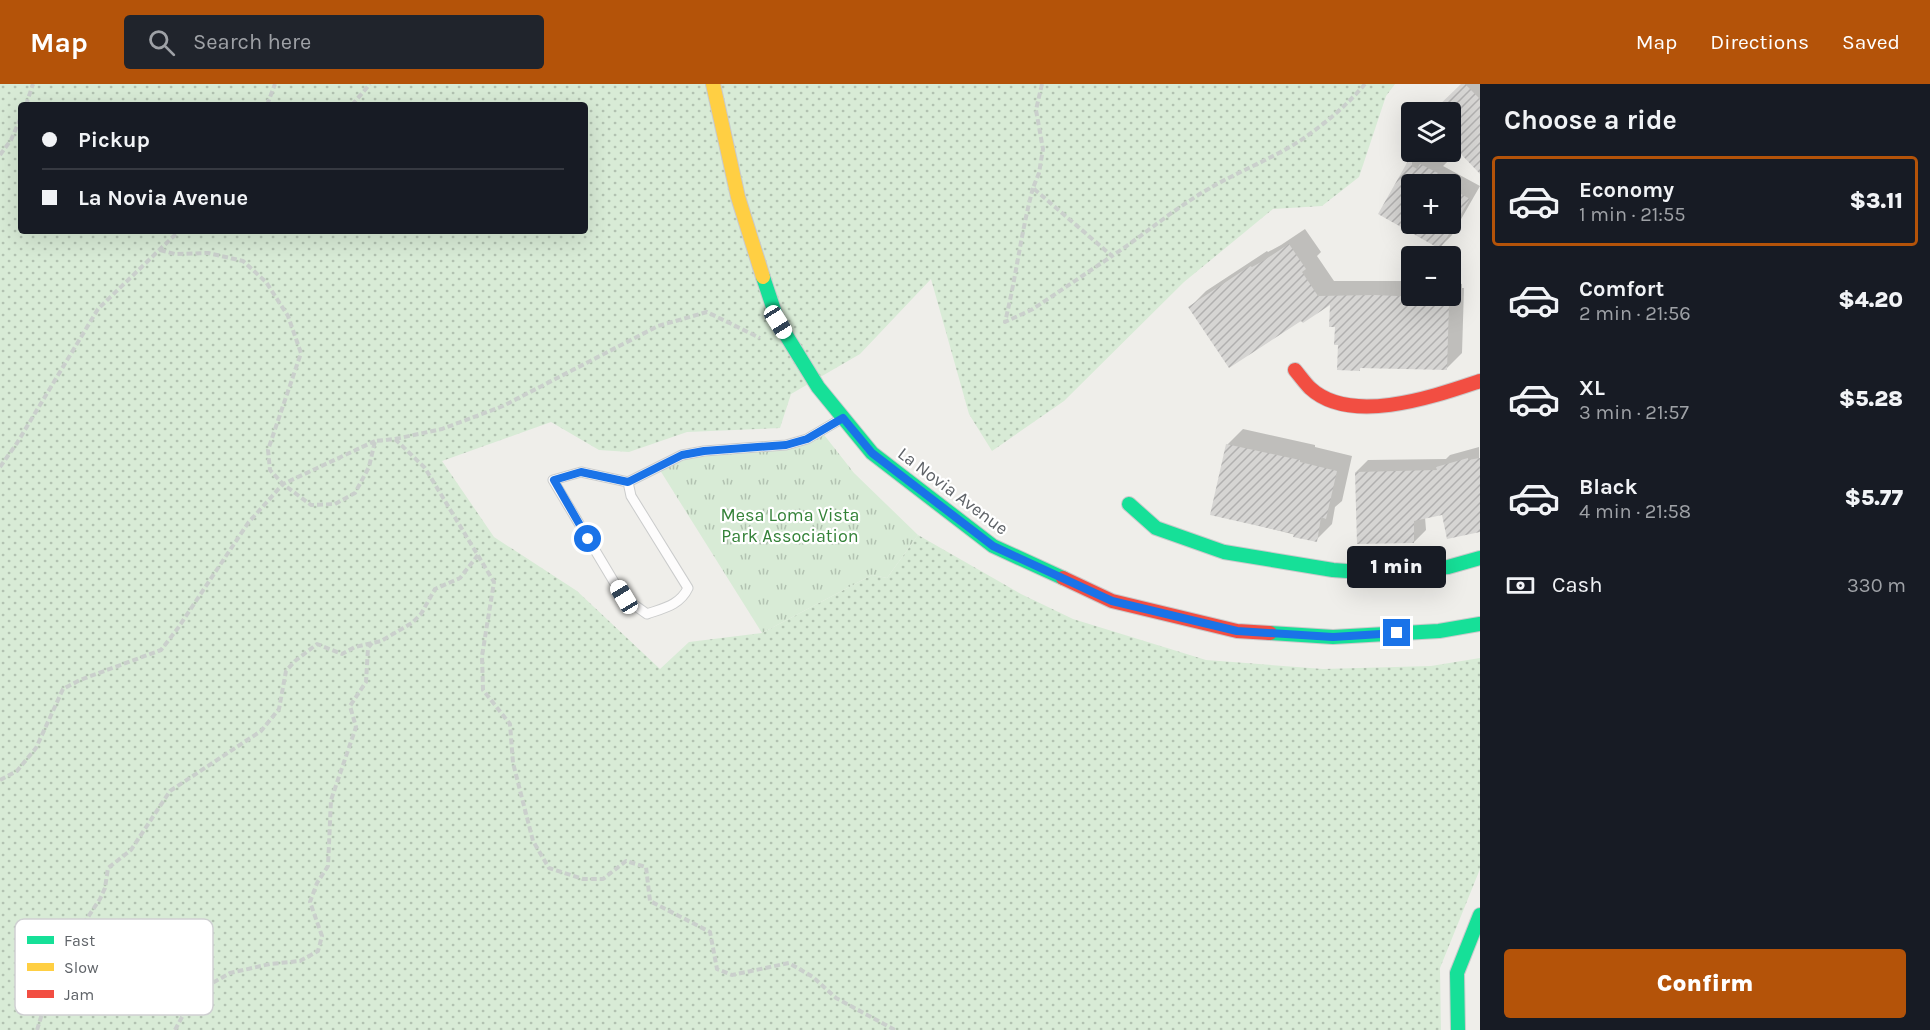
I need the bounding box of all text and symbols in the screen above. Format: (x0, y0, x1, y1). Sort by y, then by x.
search box (124, 15, 544, 69)
text: Map (30, 26, 88, 59)
icon: search (145, 26, 178, 59)
text: Search here (193, 29, 311, 55)
text: Map (1636, 30, 1677, 54)
text: Directions (1710, 30, 1809, 54)
text: Saved (1842, 30, 1900, 54)
map controls (1401, 102, 1461, 306)
button: layers (1401, 102, 1461, 162)
text: Choose a ride (1504, 104, 1677, 136)
text: Pickup (78, 127, 150, 153)
button: + (1401, 174, 1461, 234)
icon: car (1507, 174, 1561, 228)
text: Economy (1579, 177, 1674, 203)
text: La Novia Avenue (78, 185, 248, 211)
text: $3.11 (1850, 188, 1903, 214)
text: 1 min · 21:55 (1579, 203, 1686, 226)
button: − (1401, 246, 1461, 306)
icon: car (1507, 273, 1561, 327)
text: Comfort (1579, 276, 1664, 302)
text: $4.20 (1838, 287, 1903, 313)
car (761, 302, 795, 342)
text: 2 min · 21:56 (1579, 302, 1691, 325)
icon: car (1507, 372, 1561, 426)
text: XL (1579, 375, 1605, 401)
text: $5.28 (1839, 386, 1903, 412)
text: 3 min · 21:57 (1579, 401, 1689, 424)
street label: La Novia Avenue (893, 442, 1013, 540)
icon: car (1507, 471, 1561, 525)
text: Black (1579, 474, 1638, 500)
text: $5.77 (1845, 485, 1903, 511)
text: 4 min · 21:58 (1579, 500, 1691, 523)
park label: Mesa Loma Vista Park Association (720, 504, 860, 547)
route start (574, 525, 601, 552)
callout: 1 min (1348, 546, 1446, 588)
text: 1 min (1370, 555, 1423, 578)
icon: cash (1504, 569, 1537, 602)
text: Cash (1552, 572, 1602, 598)
text: 330 m (1847, 574, 1906, 597)
car (607, 577, 641, 617)
route end (1383, 619, 1410, 646)
legend (15, 919, 213, 1015)
text: Fast (64, 931, 95, 950)
button: Confirm (1504, 949, 1906, 1018)
text: Slow (64, 958, 99, 977)
text: Jam (64, 985, 94, 1004)

